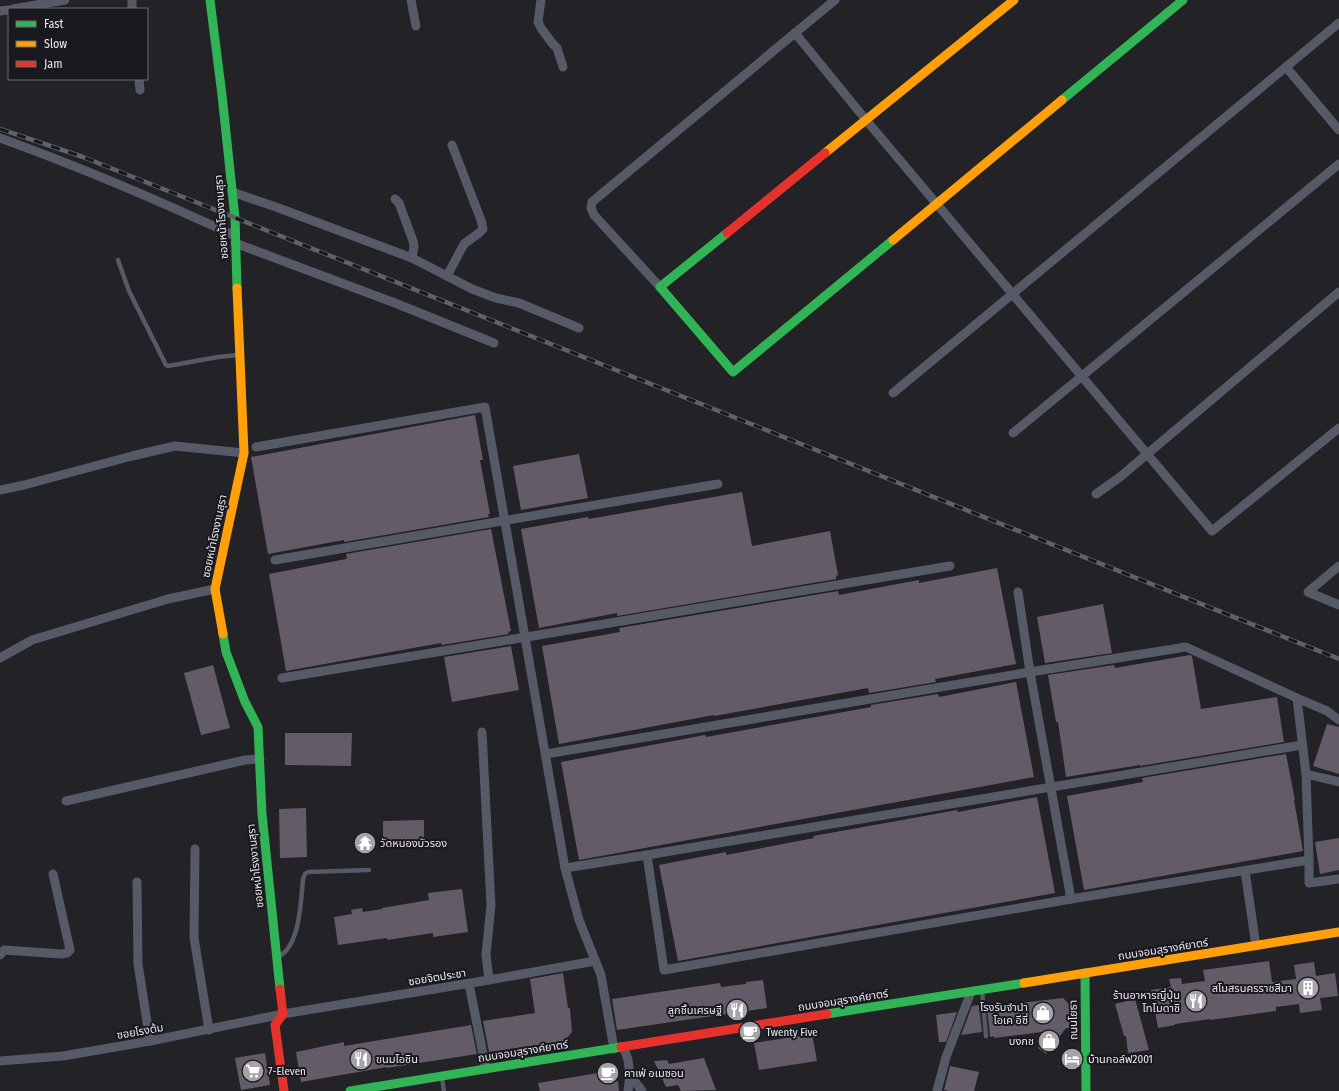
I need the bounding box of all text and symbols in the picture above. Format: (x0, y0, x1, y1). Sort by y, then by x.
legend (8, 8, 148, 80)
text: Fast (44, 17, 63, 31)
text: Slow (44, 37, 67, 51)
text: Jam (44, 57, 62, 71)
street label: ซอยหน้าโรงงานสุรา (212, 174, 231, 260)
street label: ซอยหน้าโรงงานสุรา (199, 493, 230, 579)
street label: ซอยหน้าโรงงานสุรา (245, 823, 266, 909)
temple icon: วัดหนองบัวรอง (352, 830, 378, 856)
place label: วัดหนองบัวรอง (380, 837, 447, 850)
street label: ถนนจอมสุรางค์ยาตร์ (1117, 936, 1210, 963)
street label: ซอยจิตประชา (407, 967, 467, 988)
building icon: สโมสรนครราชสีมา (1295, 975, 1321, 1001)
place label: สโมสรนครราชสีมา (1212, 982, 1292, 995)
street label: ถนนจอมสุรางค์ยาตร์ (797, 987, 890, 1014)
place label: ร้านอาหารญี่ปุ่น โทโมดาชิ (1113, 987, 1180, 1015)
restaurant icon: ร้านอาหารญี่ปุ่น โทโมดาชิ (1183, 988, 1209, 1014)
restaurant icon: ลูกชิ้นเศรษฐี (724, 997, 750, 1023)
shop icon: โรงรับจำนำ โอเค อีซี่ (1030, 1000, 1056, 1026)
street label: ถนนโยธา (1067, 1000, 1080, 1040)
place label: โรงรับจำนำ โอเค อีซี่ (980, 1001, 1028, 1027)
place label: ลูกชิ้นเศรษฐี (668, 1003, 722, 1017)
cafe icon: Twenty Five (737, 1019, 763, 1045)
street label: ซอยโรงต้ม (116, 1021, 164, 1042)
place label: Twenty Five (766, 1026, 818, 1039)
shop icon: บงกช (1036, 1028, 1062, 1054)
place label: บงกช (1009, 1035, 1034, 1048)
street label: ถนนจอมสุรางค์ยาตร์ (477, 1038, 570, 1065)
restaurant icon: ขนมโอชิน (348, 1046, 374, 1072)
hotel icon: บ้านกอล์ฟ2001 (1059, 1046, 1085, 1072)
place label: ขนมโอชิน (376, 1053, 418, 1066)
place label: บ้านกอล์ฟ2001 (1088, 1053, 1153, 1066)
supermarket icon: 7-Eleven (240, 1058, 266, 1084)
cafe icon: คาเฟ่ อเมซอน (595, 1060, 621, 1086)
place label: 7-Eleven (268, 1065, 306, 1078)
place label: คาเฟ่ อเมซอน (624, 1067, 684, 1080)

